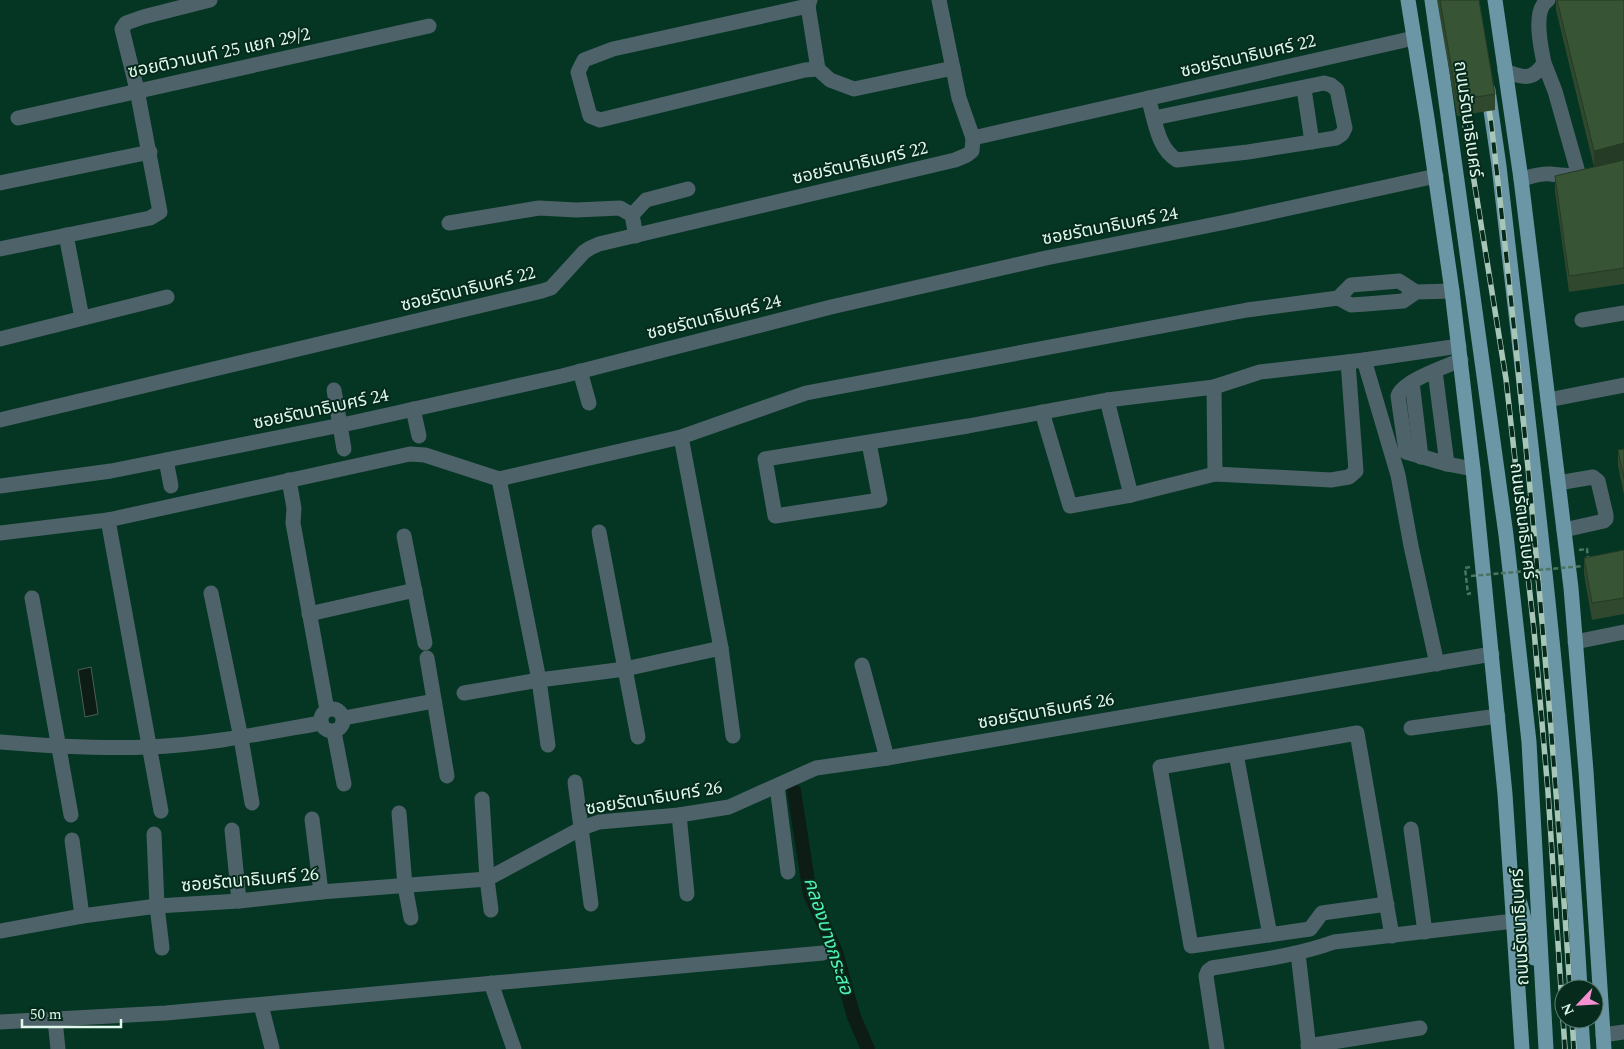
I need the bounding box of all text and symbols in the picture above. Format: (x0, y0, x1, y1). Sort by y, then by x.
street label: ซอยติวานนท์ 25 แยก 29/2 (125, 20, 313, 86)
street label: ซอยรัตนาธิเบศร์ 22 (1178, 27, 1318, 85)
street label: ถนนรัตนาธิเบศร์ (1446, 59, 1490, 180)
street label: ซอยรัตนาธิเบศร์ 22 (790, 134, 930, 192)
street label: ซอยรัตนาธิเบศร์ 24 (1040, 200, 1180, 252)
street label: ซอยรัตนาธิเบศร์ 22 (398, 259, 538, 319)
street label: ซอยรัตนาธิเบศร์ 24 (644, 287, 784, 347)
street label: ซอยรัตนาธิเบศร์ 24 (251, 381, 391, 437)
street label: ถนนรัตนาธิเบศร์ (1502, 461, 1544, 582)
street label: ซอยรัตนาธิเบศร์ 26 (976, 686, 1116, 736)
street label: ซอยรัตนาธิเบศร์ 26 (584, 774, 724, 822)
street label: ซอยรัตนาธิเบศร์ 26 (180, 861, 320, 899)
street label: ถนนรัตนาธิเบศร์ (1503, 867, 1537, 986)
water label: คลองบางกระสอ (795, 874, 861, 999)
north arrow (1554, 979, 1604, 1029)
scale bar (22, 996, 121, 1028)
text: N (1556, 1000, 1580, 1019)
text: 50 m (30, 1003, 62, 1026)

